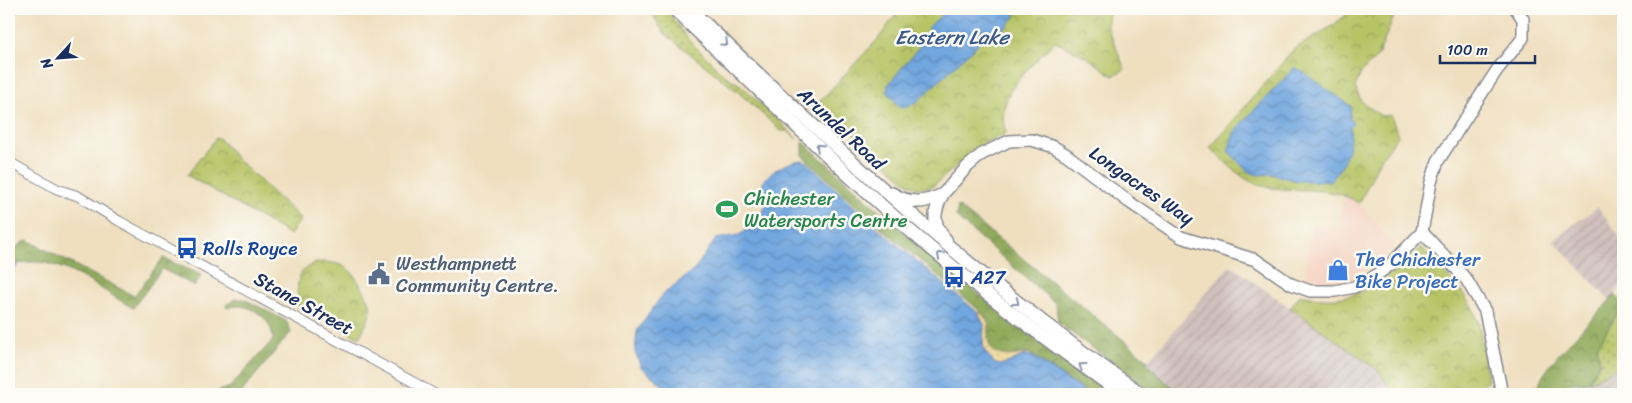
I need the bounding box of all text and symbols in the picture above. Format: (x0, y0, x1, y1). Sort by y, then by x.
water label: Eastern Lake (895, 20, 1011, 55)
north arrow (32, 32, 82, 82)
scale bar (1440, 32, 1534, 64)
one-way arrow (720, 37, 729, 46)
text: 100 m (1447, 37, 1488, 63)
text: N (33, 53, 61, 74)
street label: Arundel Road (789, 78, 894, 179)
street label: Longacres Way (1082, 137, 1201, 234)
one-way arrow (816, 144, 825, 153)
place label: Chichester Watersports Centre (744, 182, 908, 237)
sports icon: Chichester Watersports Centre (714, 196, 740, 222)
place label: Rolls Royce (203, 232, 297, 265)
bus stop icon: Rolls Royce (174, 235, 200, 261)
place label: The Chichester Bike Project (1355, 243, 1481, 298)
place label: Westhampnett Community Centre. (396, 247, 559, 302)
one-way arrow (937, 252, 946, 261)
shop icon: The Chichester Bike Project (1325, 257, 1351, 283)
public building icon: Westhampnett Community Centre. (366, 261, 392, 287)
place label: A27 (970, 261, 1006, 294)
street label: Stane Street (248, 263, 360, 344)
bus stop icon: A27 (941, 264, 967, 290)
one-way arrow (1010, 296, 1020, 305)
one-way arrow (1078, 363, 1088, 372)

